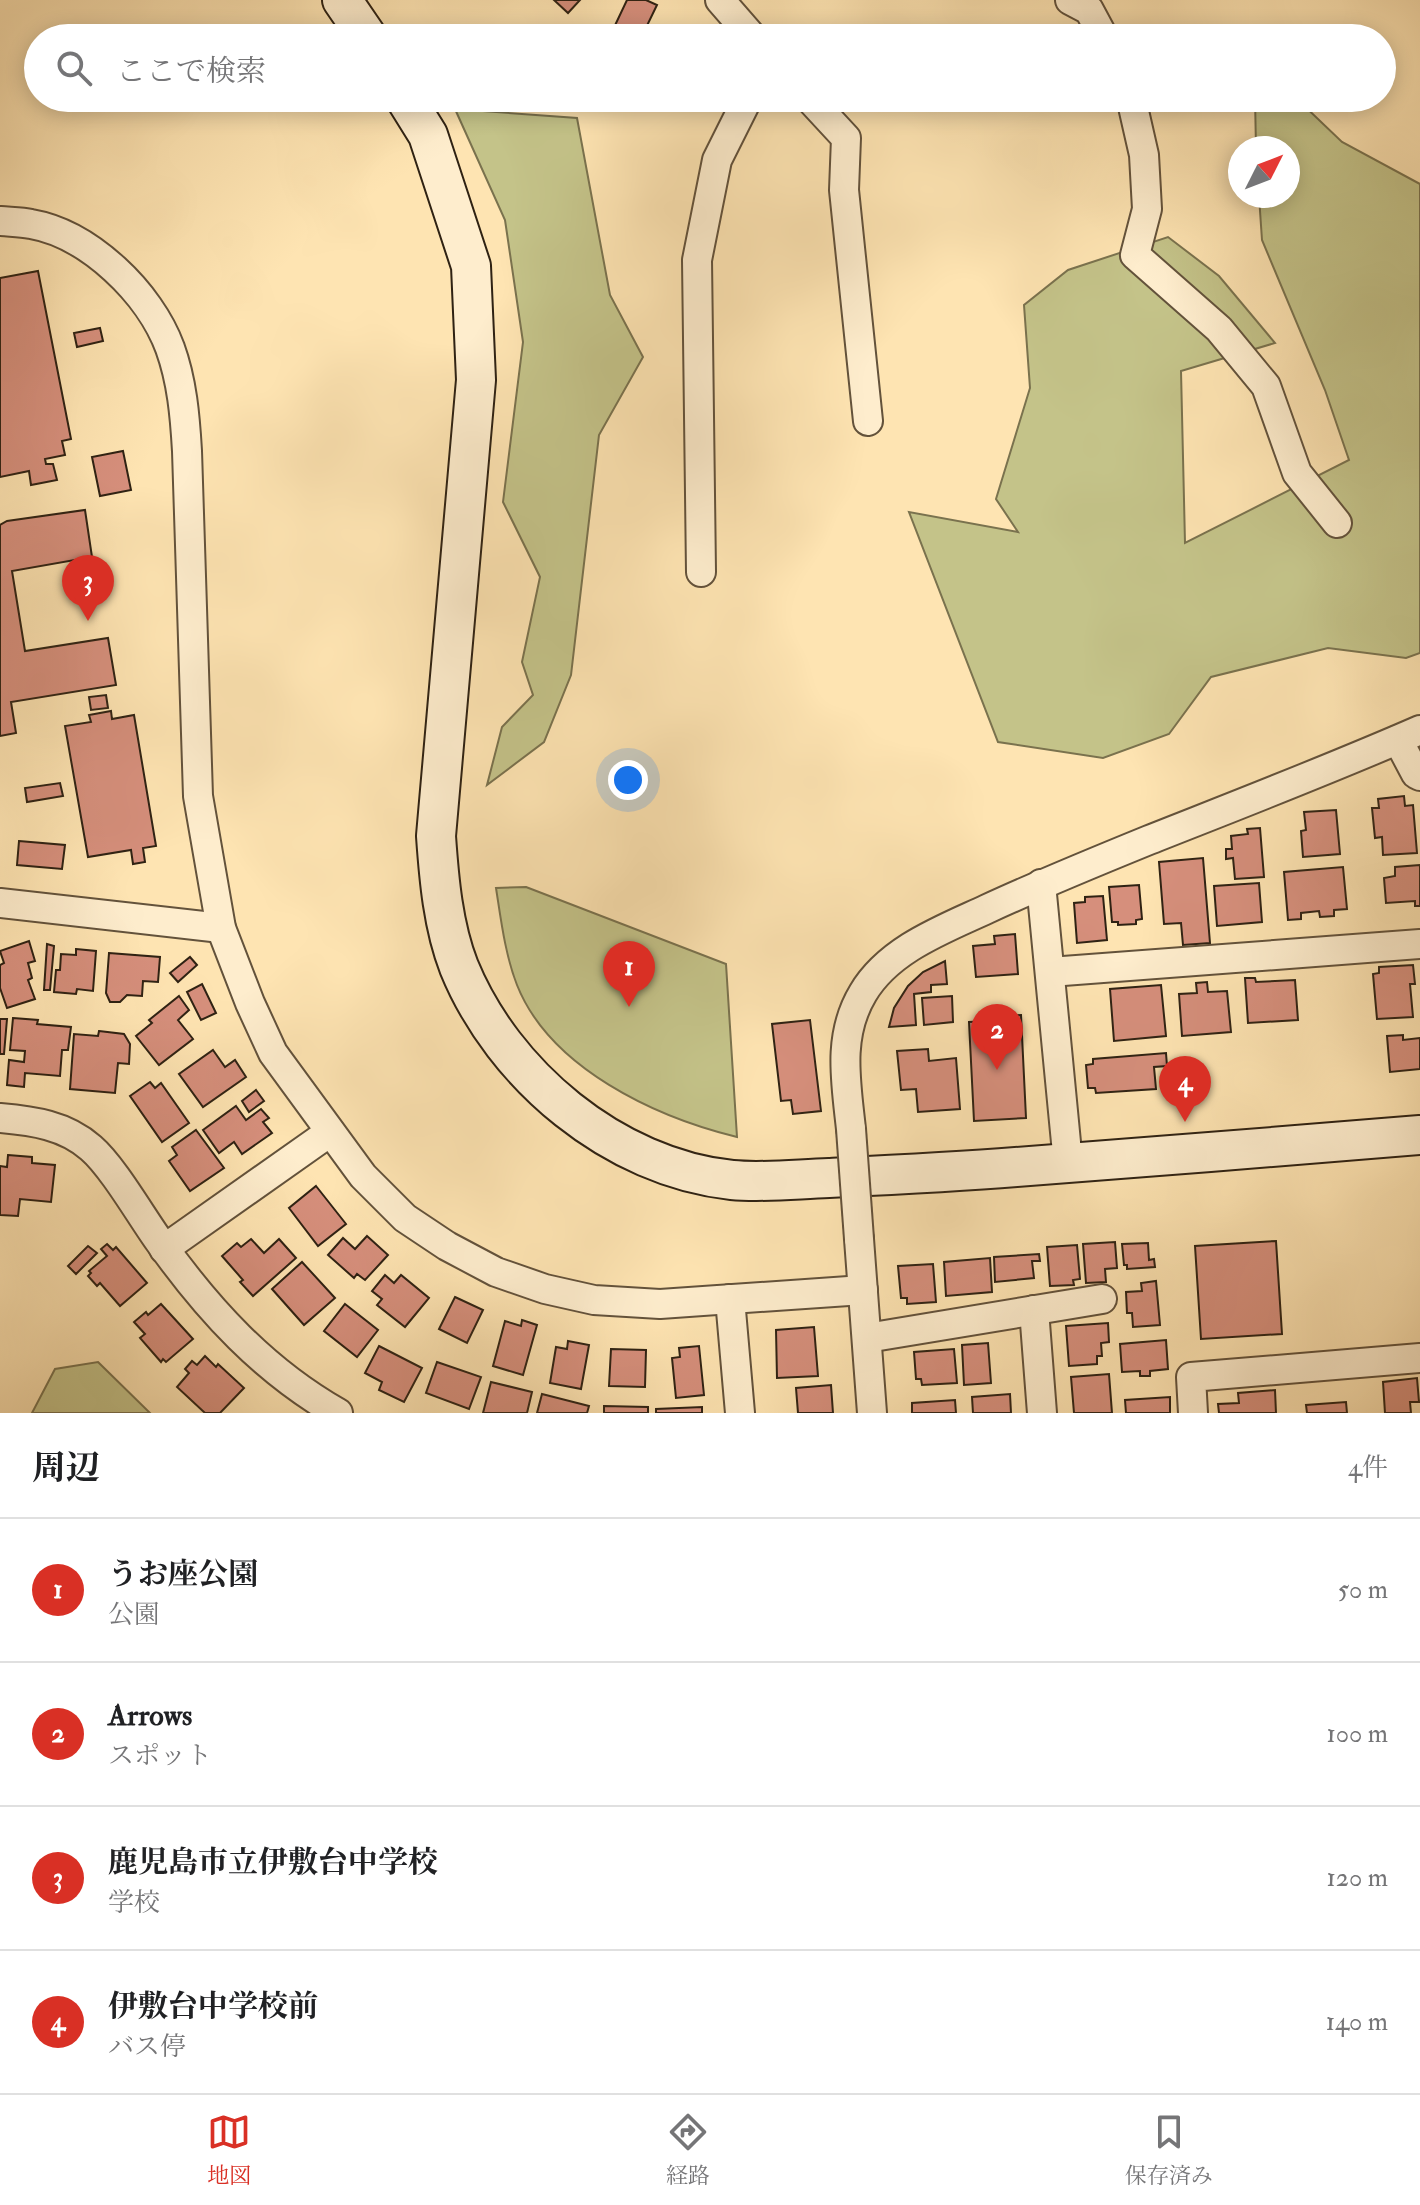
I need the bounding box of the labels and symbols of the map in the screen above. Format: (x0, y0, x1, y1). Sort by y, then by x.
north arrow (1228, 136, 1300, 208)
pin: 3 (62, 555, 114, 621)
your location (608, 760, 648, 800)
pin: 1 (603, 941, 655, 1007)
pin: 2 (971, 1004, 1023, 1070)
pin: 4 (1159, 1056, 1211, 1122)

